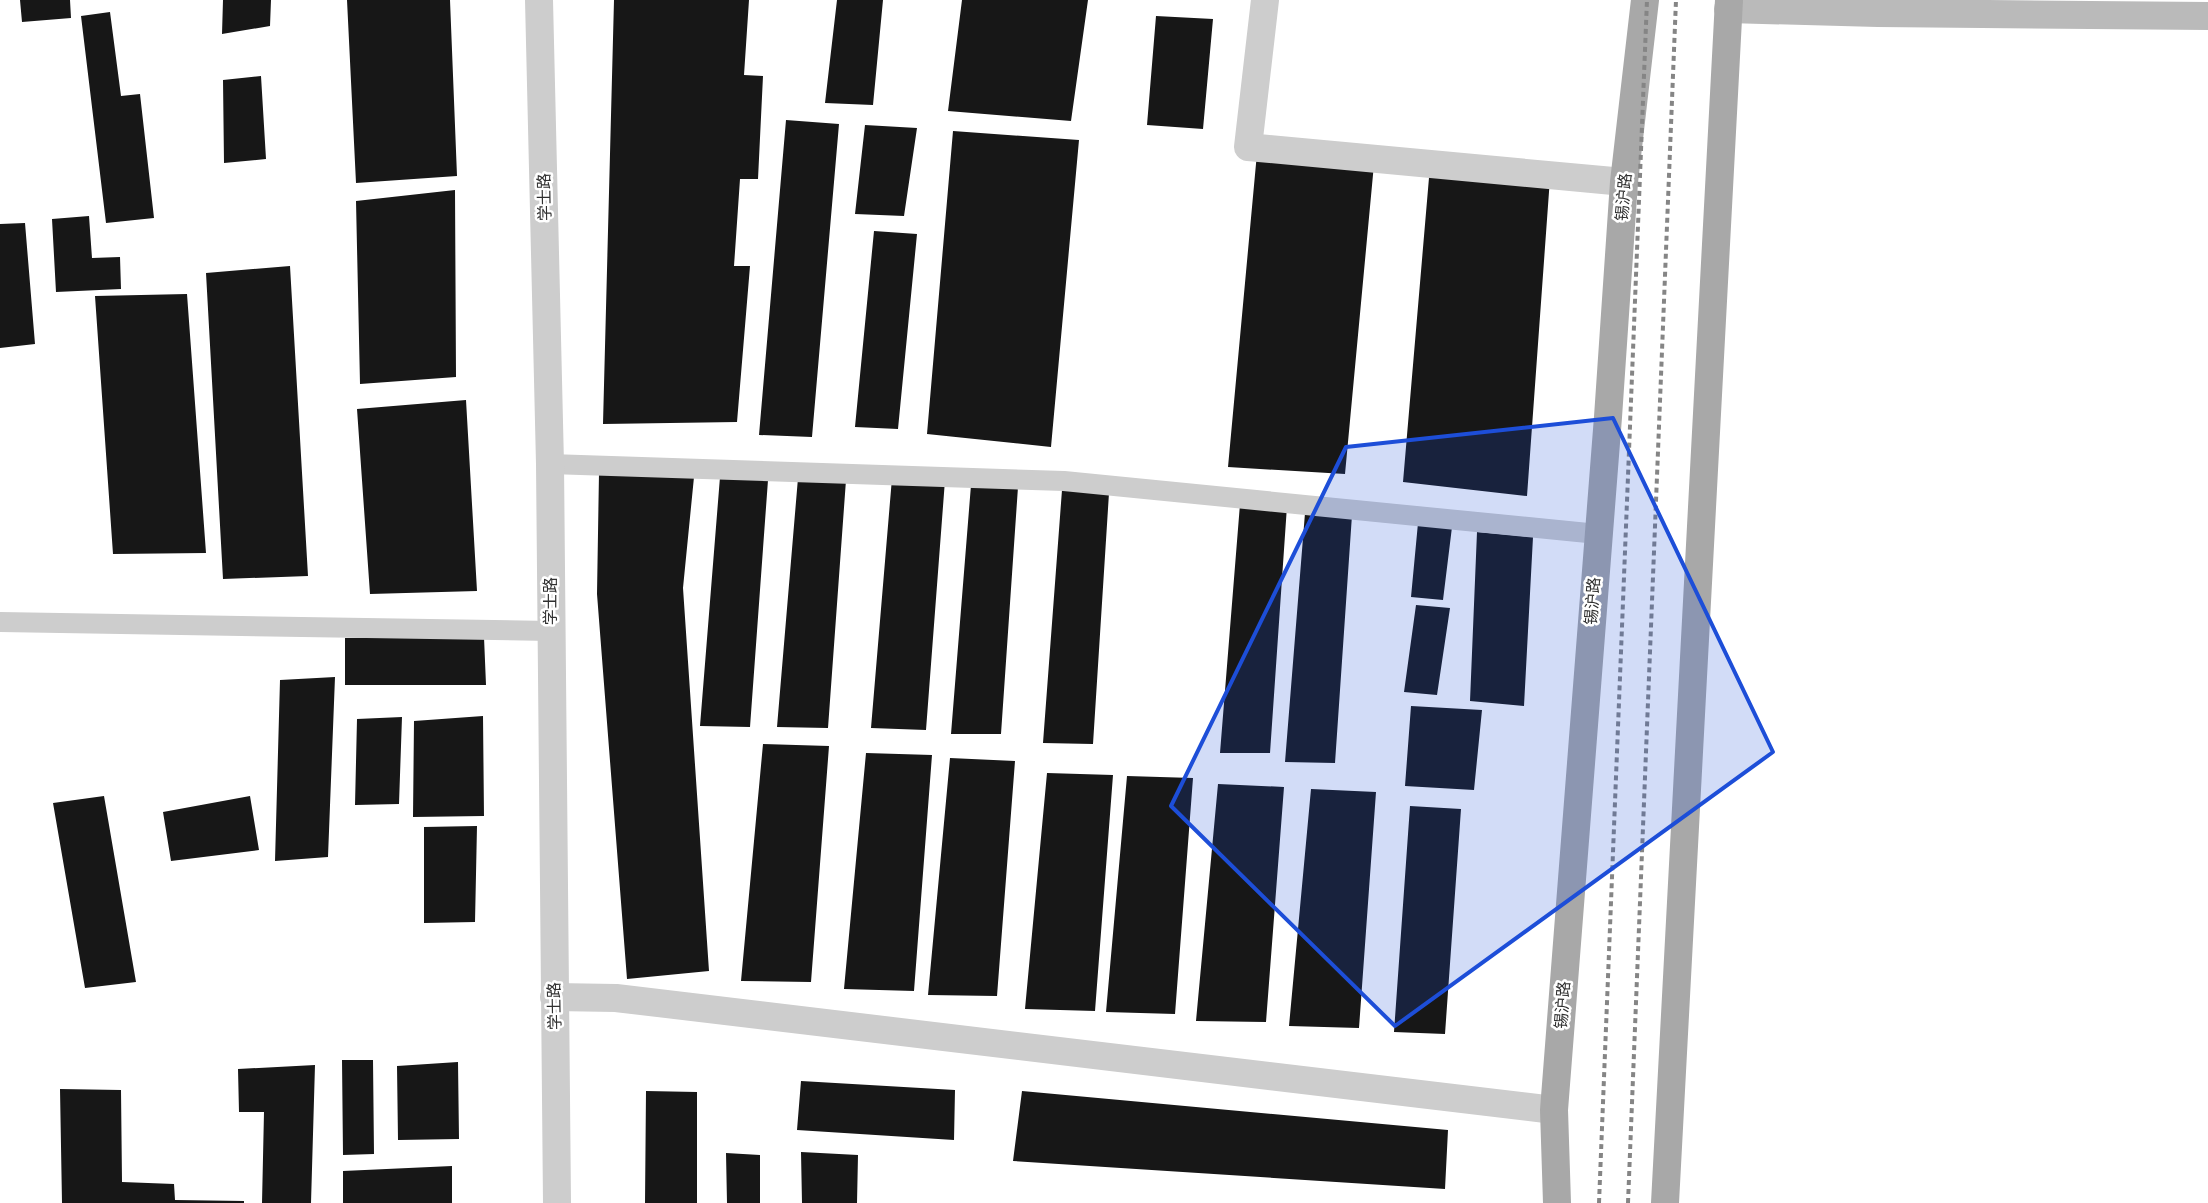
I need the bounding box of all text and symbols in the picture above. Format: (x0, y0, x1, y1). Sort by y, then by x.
street label: 锡沪路 (1612, 172, 1635, 222)
street label: 学士路 (535, 173, 554, 221)
street label: 锡沪路 (1581, 576, 1604, 626)
street label: 学士路 (541, 577, 560, 625)
street label: 锡沪路 (1551, 980, 1574, 1030)
street label: 学士路 (545, 982, 564, 1030)

